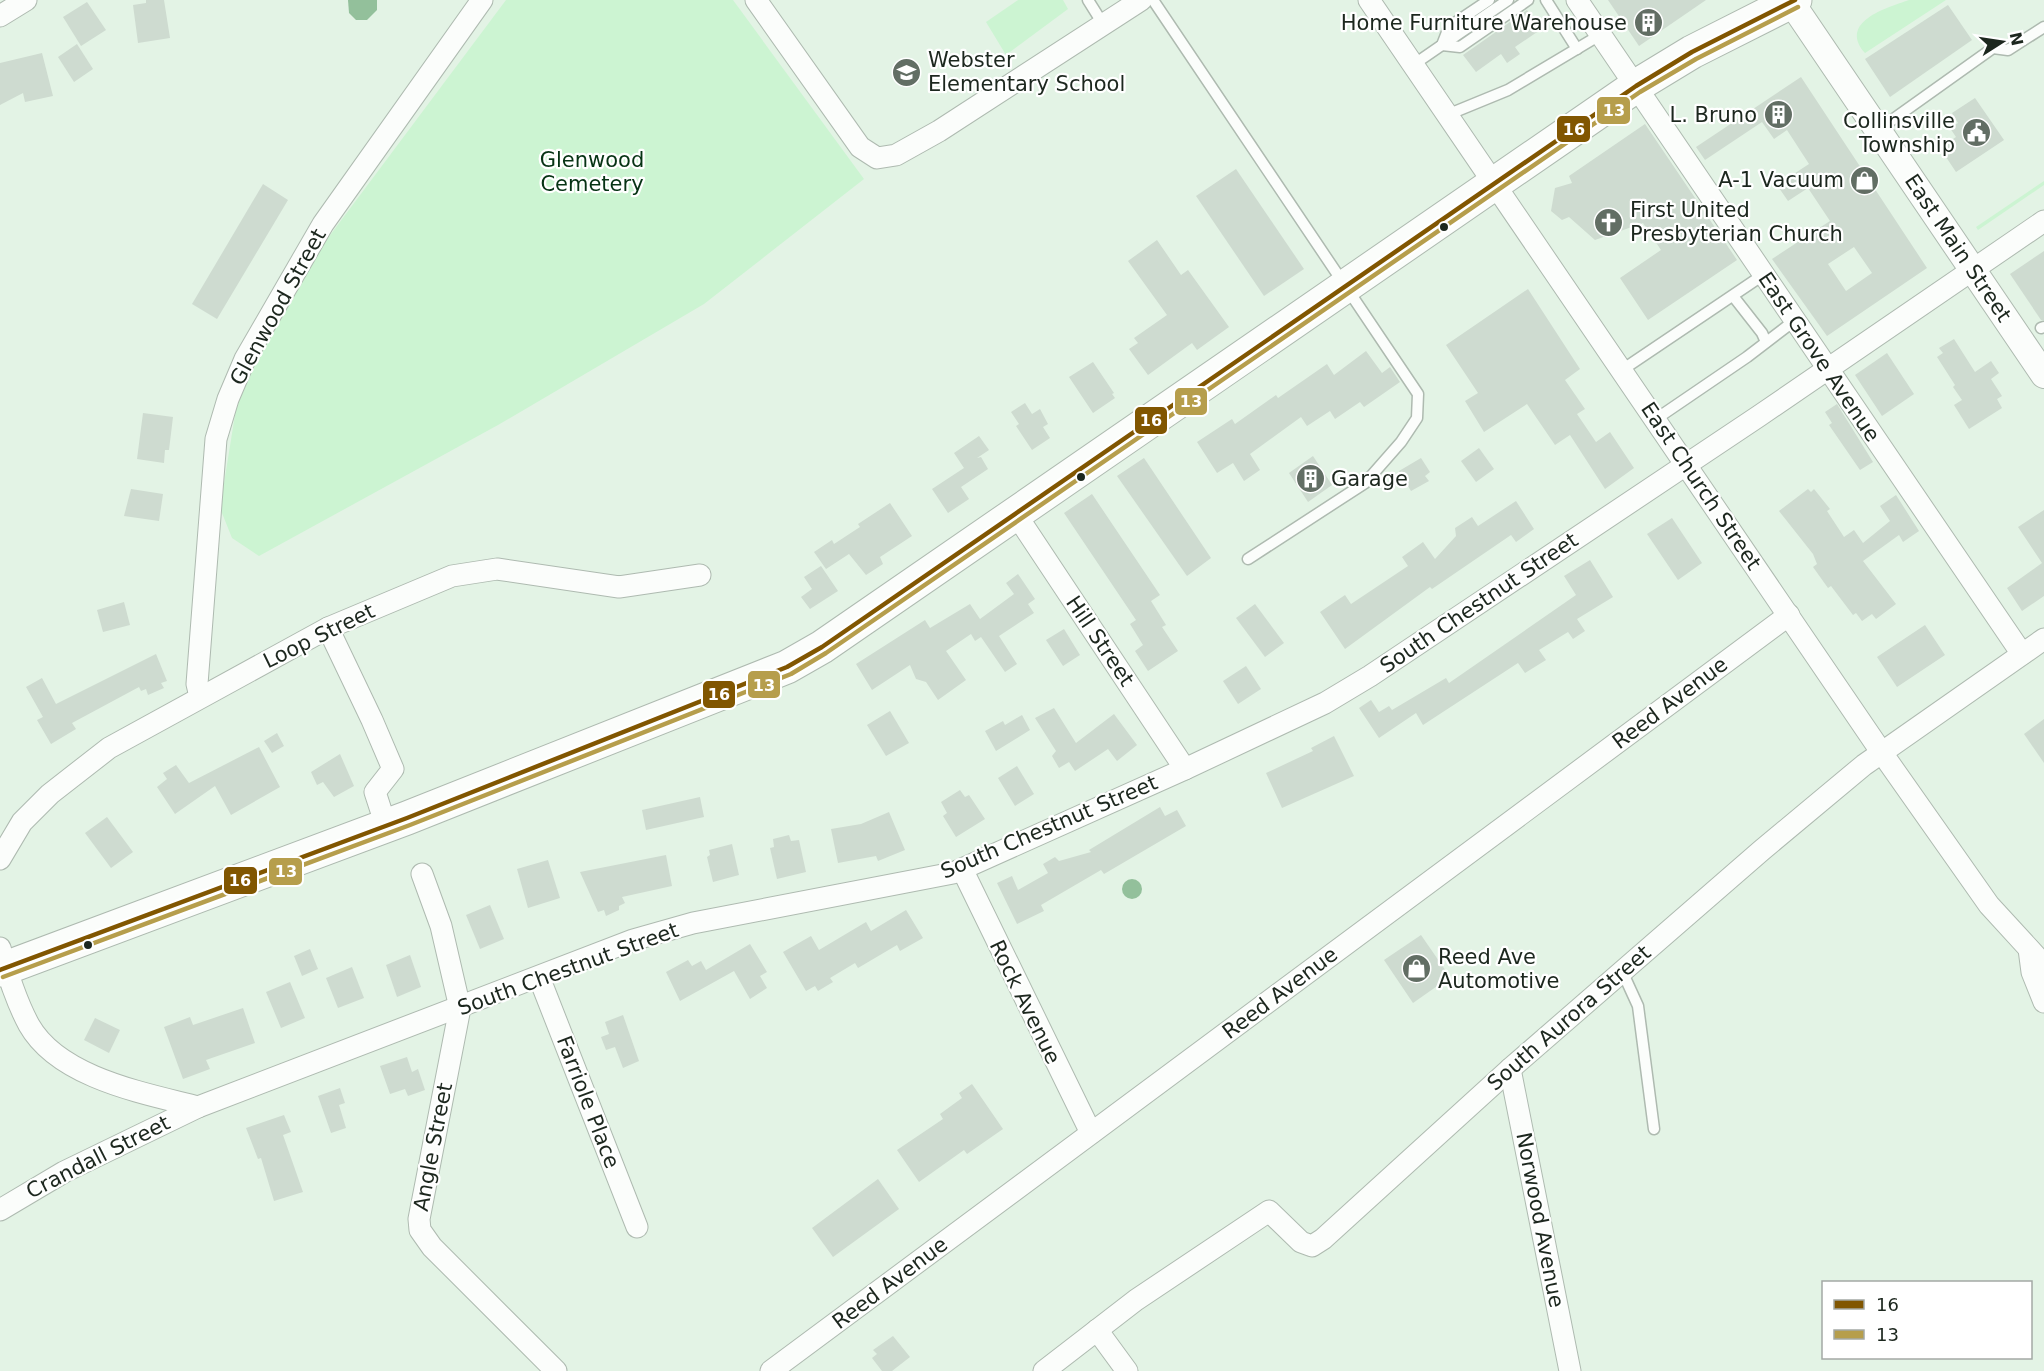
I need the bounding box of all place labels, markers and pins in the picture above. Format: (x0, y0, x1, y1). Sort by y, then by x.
building icon: Home Furniture Warehouse (1632, 7, 1664, 39)
place label: Home Furniture Warehouse (1341, 11, 1627, 35)
place label: Webster Elementary School (928, 48, 1125, 96)
school or university icon: Webster Elementary School (891, 56, 923, 88)
building icon: L. Bruno (1762, 99, 1794, 131)
place label: L. Bruno (1669, 103, 1757, 127)
place label: Collinsville Township (1843, 109, 1955, 157)
public building icon: Collinsville Township (1960, 117, 1992, 149)
shop icon: A-1 Vacuum (1849, 164, 1881, 196)
place label: A-1 Vacuum (1718, 168, 1844, 192)
place label: First United Presbyterian Church (1630, 198, 1843, 246)
church icon: First United Presbyterian Church (1593, 206, 1625, 238)
unlabelled marker (1438, 221, 1450, 233)
building icon: Garage (1294, 463, 1326, 495)
place label: Garage (1331, 467, 1408, 491)
unlabelled marker (1075, 471, 1087, 483)
unlabelled marker (82, 939, 94, 951)
place label: Reed Ave Automotive (1438, 945, 1559, 993)
shop icon: Reed Ave Automotive (1401, 953, 1433, 985)

